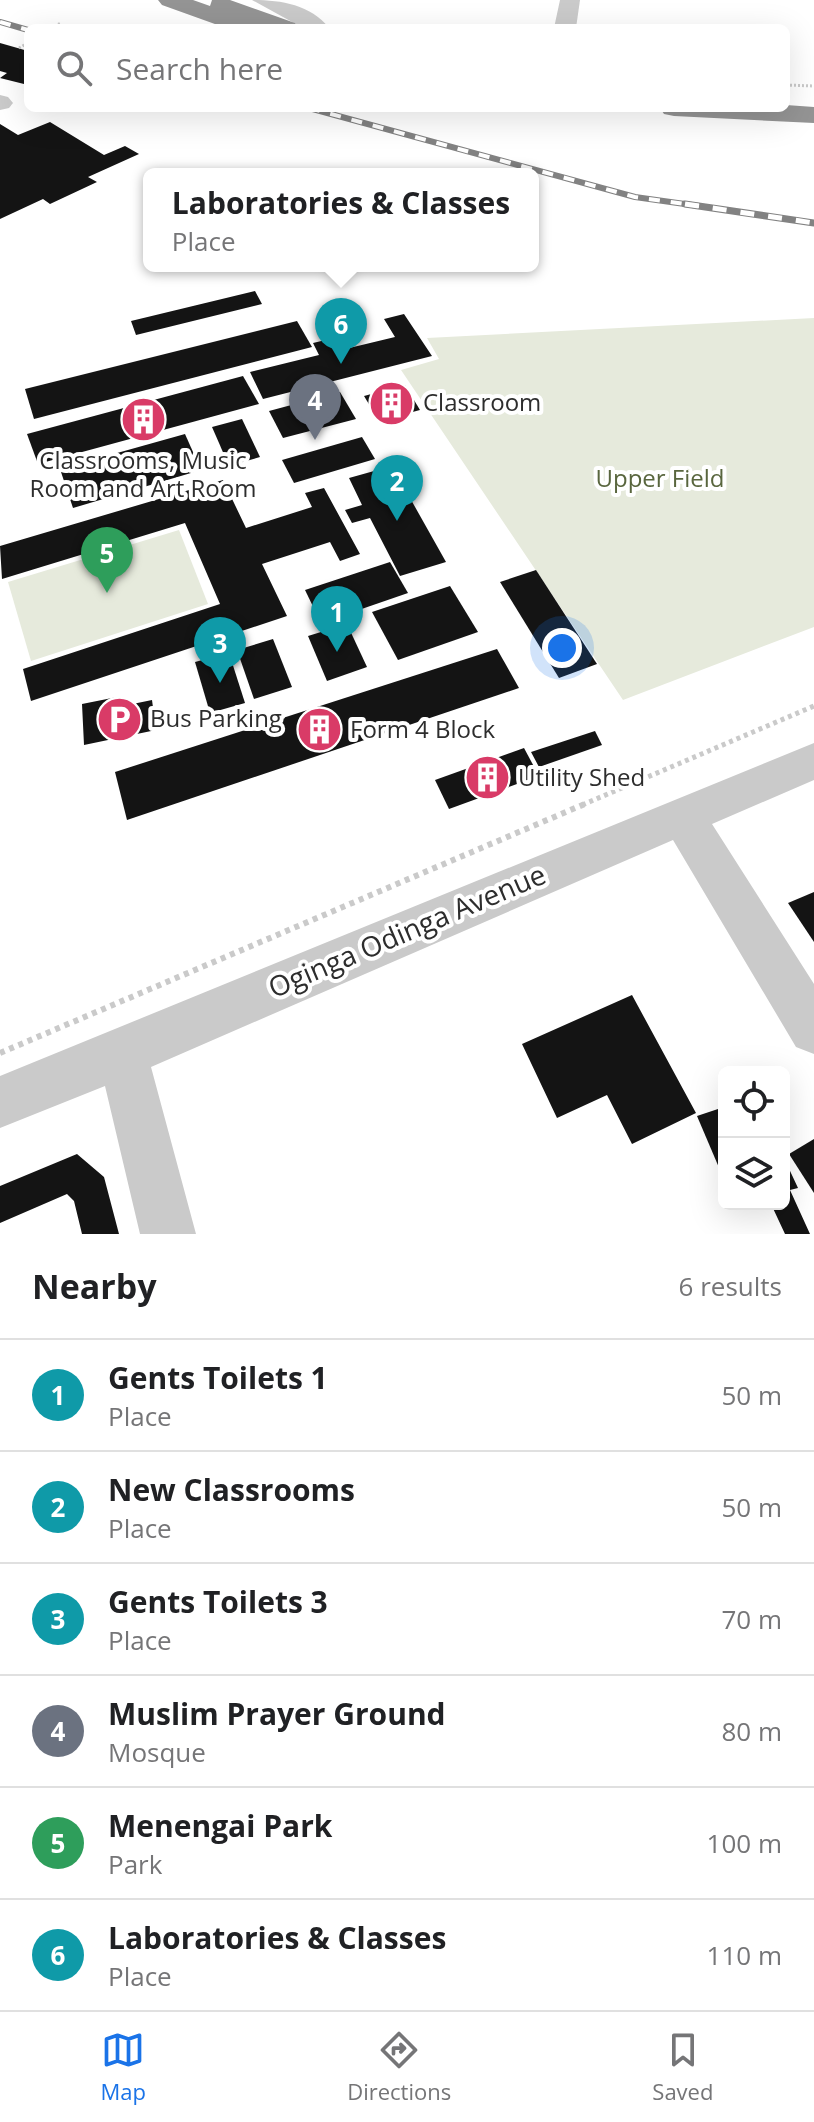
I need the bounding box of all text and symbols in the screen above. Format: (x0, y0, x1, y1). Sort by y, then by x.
search box (24, 24, 790, 112)
icon: search (52, 46, 96, 90)
text: Search here (116, 48, 283, 89)
popup (143, 168, 539, 272)
text: Laboratories & Classes (172, 182, 510, 223)
text: Place (172, 223, 236, 259)
pin: 6 (315, 298, 367, 364)
pin: 4 (289, 374, 341, 440)
building icon: Classroom (368, 379, 416, 427)
place label: Classroom (423, 385, 541, 418)
building icon: Classrooms, Music Room and Art Room (119, 395, 167, 443)
place label: Classrooms, Music Room and Art Room (30, 443, 256, 504)
pin: 2 (371, 455, 423, 521)
park label: Upper Field (595, 461, 725, 494)
pin: 5 (81, 527, 133, 593)
pin: 1 (311, 586, 363, 652)
pin: 3 (194, 617, 246, 683)
your location (542, 628, 582, 668)
parking icon: Bus Parking (95, 695, 143, 743)
place label: Bus Parking (150, 701, 282, 734)
building icon: Form 4 Block (295, 706, 343, 754)
place label: Form 4 Block (350, 712, 496, 745)
building icon: Utility Shed (463, 754, 511, 802)
place label: Utility Shed (518, 760, 645, 793)
street label: Oginga Odinga Avenue (262, 854, 551, 1006)
map controls (718, 1066, 790, 1210)
button: locate (718, 1066, 790, 1138)
button: layers (718, 1138, 790, 1210)
text: Nearby (32, 1263, 157, 1309)
text: 6 results (679, 1268, 782, 1304)
text: Gents Toilets 1 (108, 1357, 328, 1398)
text: 1 (51, 1377, 65, 1413)
text: 50 m (721, 1377, 782, 1413)
text: Place (108, 1398, 172, 1434)
text: New Classrooms (108, 1469, 355, 1510)
text: 2 (51, 1489, 65, 1525)
text: 50 m (721, 1489, 782, 1525)
text: Place (108, 1510, 172, 1546)
text: Gents Toilets 3 (108, 1581, 328, 1622)
text: 3 (51, 1601, 65, 1637)
text: 70 m (721, 1601, 782, 1637)
text: Place (108, 1622, 172, 1658)
text: Muslim Prayer Ground (108, 1693, 446, 1734)
text: 4 (51, 1713, 65, 1749)
text: 80 m (721, 1713, 782, 1749)
text: Mosque (108, 1734, 206, 1770)
text: Menengai Park (108, 1805, 332, 1846)
text: 5 (51, 1825, 65, 1861)
text: 100 m (707, 1825, 782, 1861)
text: Park (108, 1846, 162, 1882)
text: Laboratories & Classes (108, 1917, 446, 1958)
text: 6 (51, 1937, 65, 1973)
text: 110 m (707, 1937, 782, 1973)
text: Place (108, 1958, 172, 1994)
tab: Map (101, 2028, 146, 2106)
tab: Directions (347, 2028, 451, 2106)
tab: Saved (652, 2028, 713, 2106)

